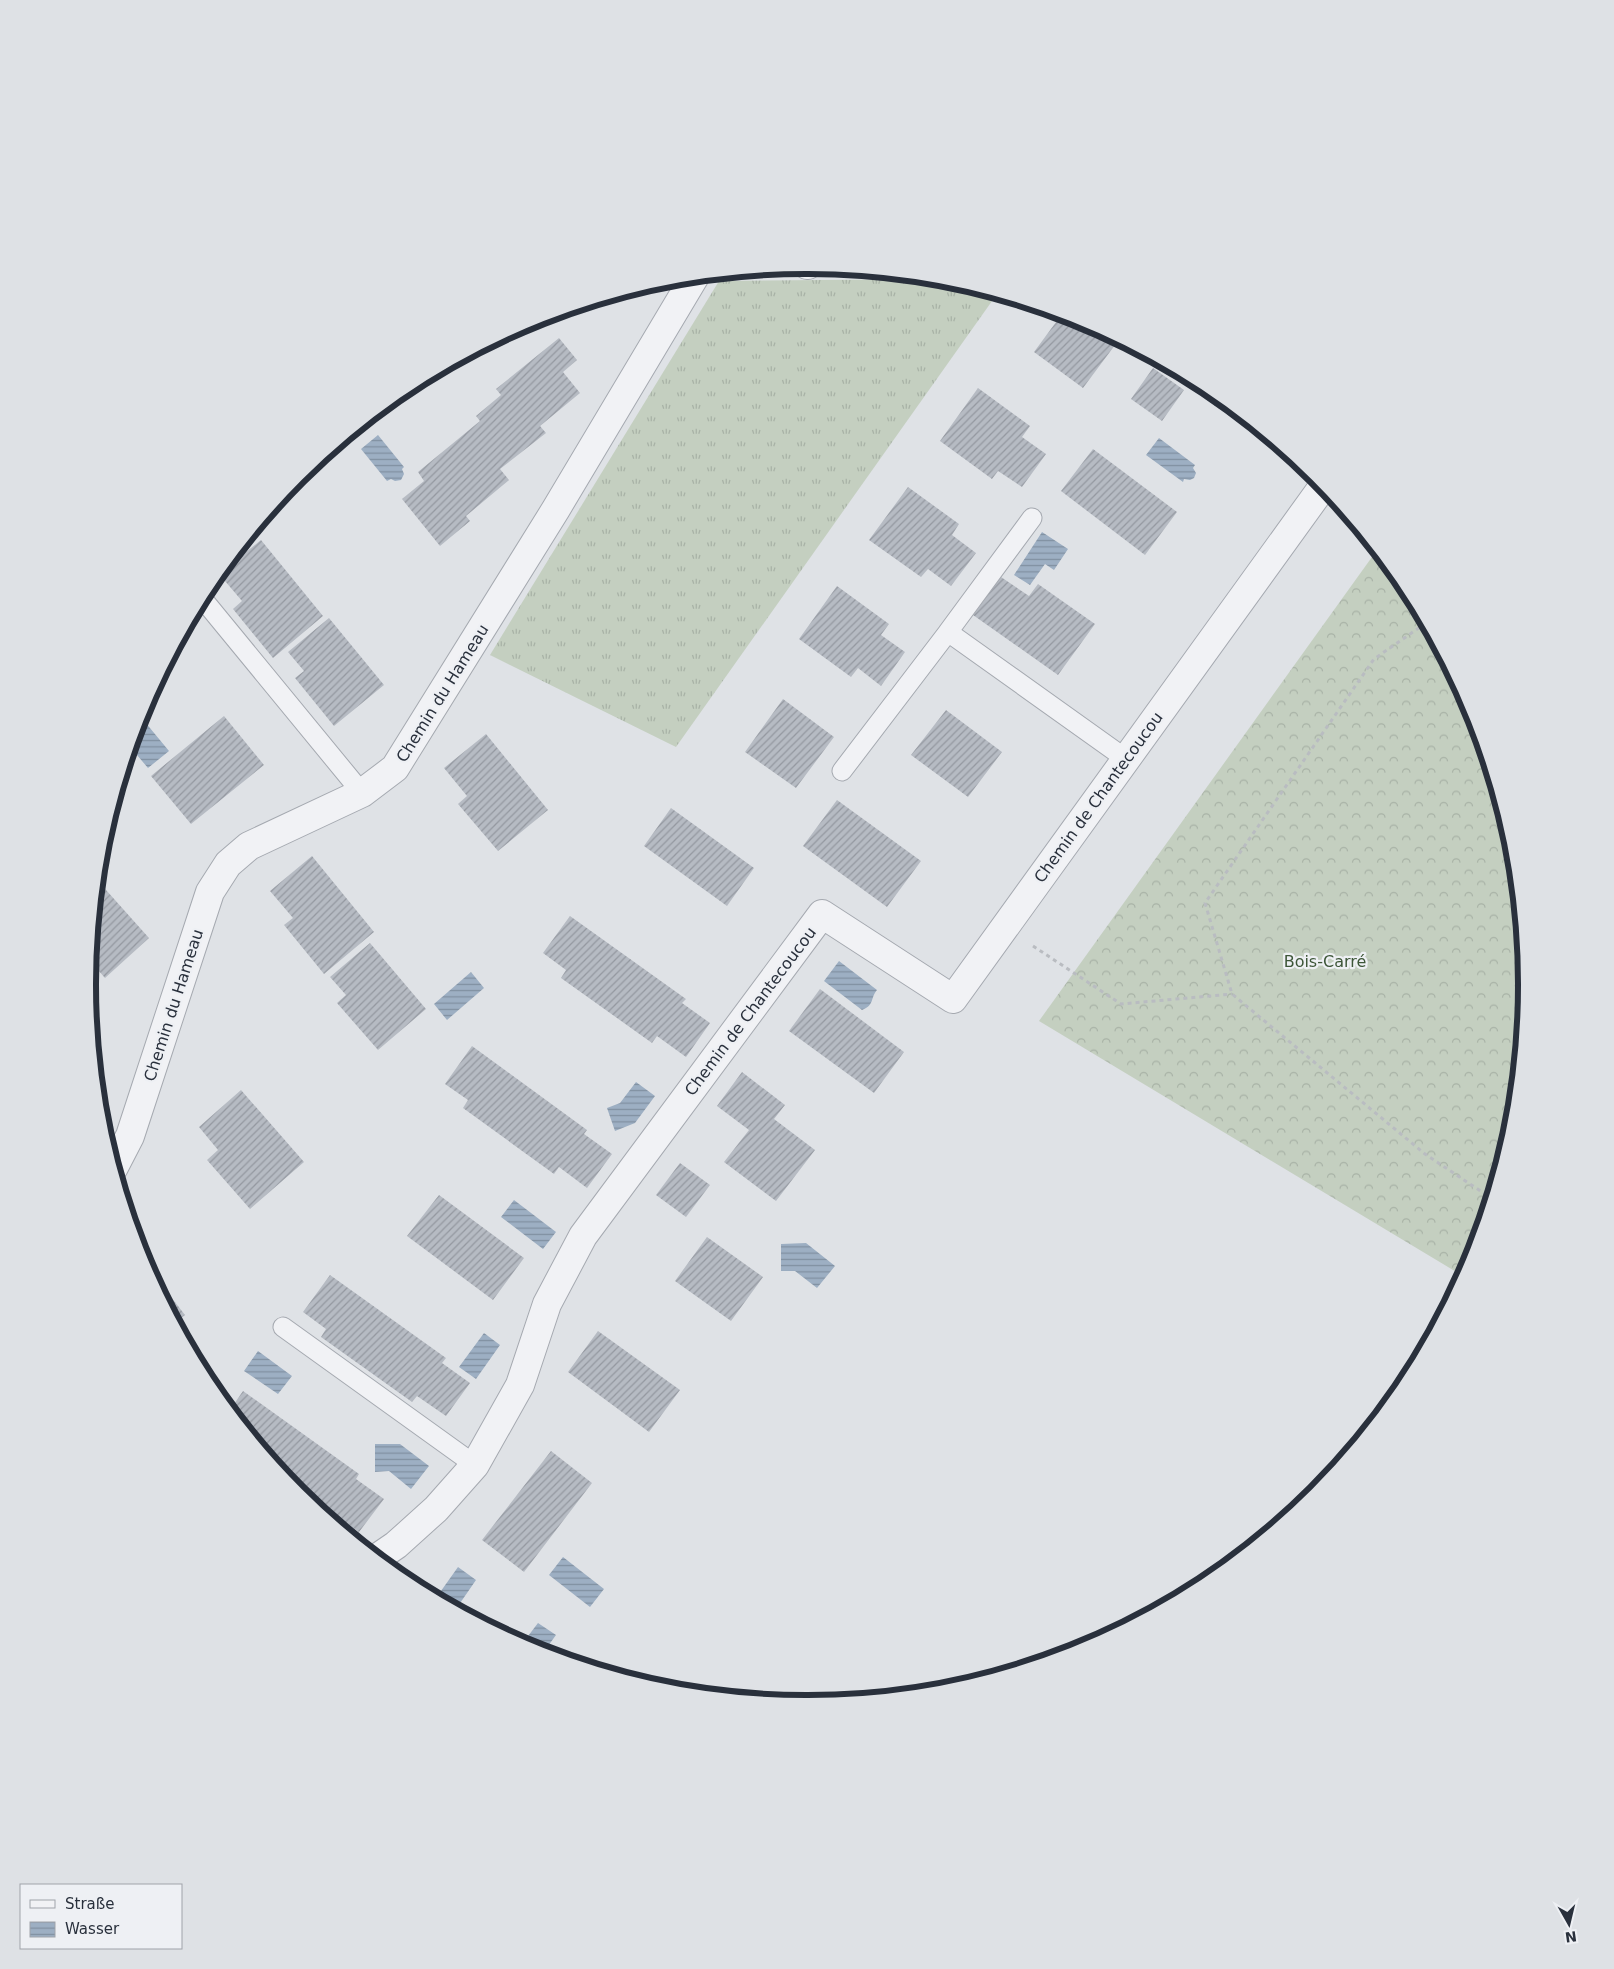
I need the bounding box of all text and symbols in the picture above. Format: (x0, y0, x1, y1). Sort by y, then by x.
street label: Chemin du Hameau (392, 621, 493, 766)
street label: Chemin de Chantecoucou (1030, 708, 1167, 886)
street label: Chemin de Chantecoucou (681, 923, 820, 1099)
street label: Chemin du Hameau (140, 927, 207, 1084)
park label: Bois-Carré (1284, 952, 1366, 971)
legend (20, 1884, 182, 1949)
text: Straße (65, 1895, 114, 1913)
north arrow (1544, 1899, 1594, 1949)
text: Wasser (65, 1920, 120, 1938)
text: N (1564, 1928, 1578, 1946)

